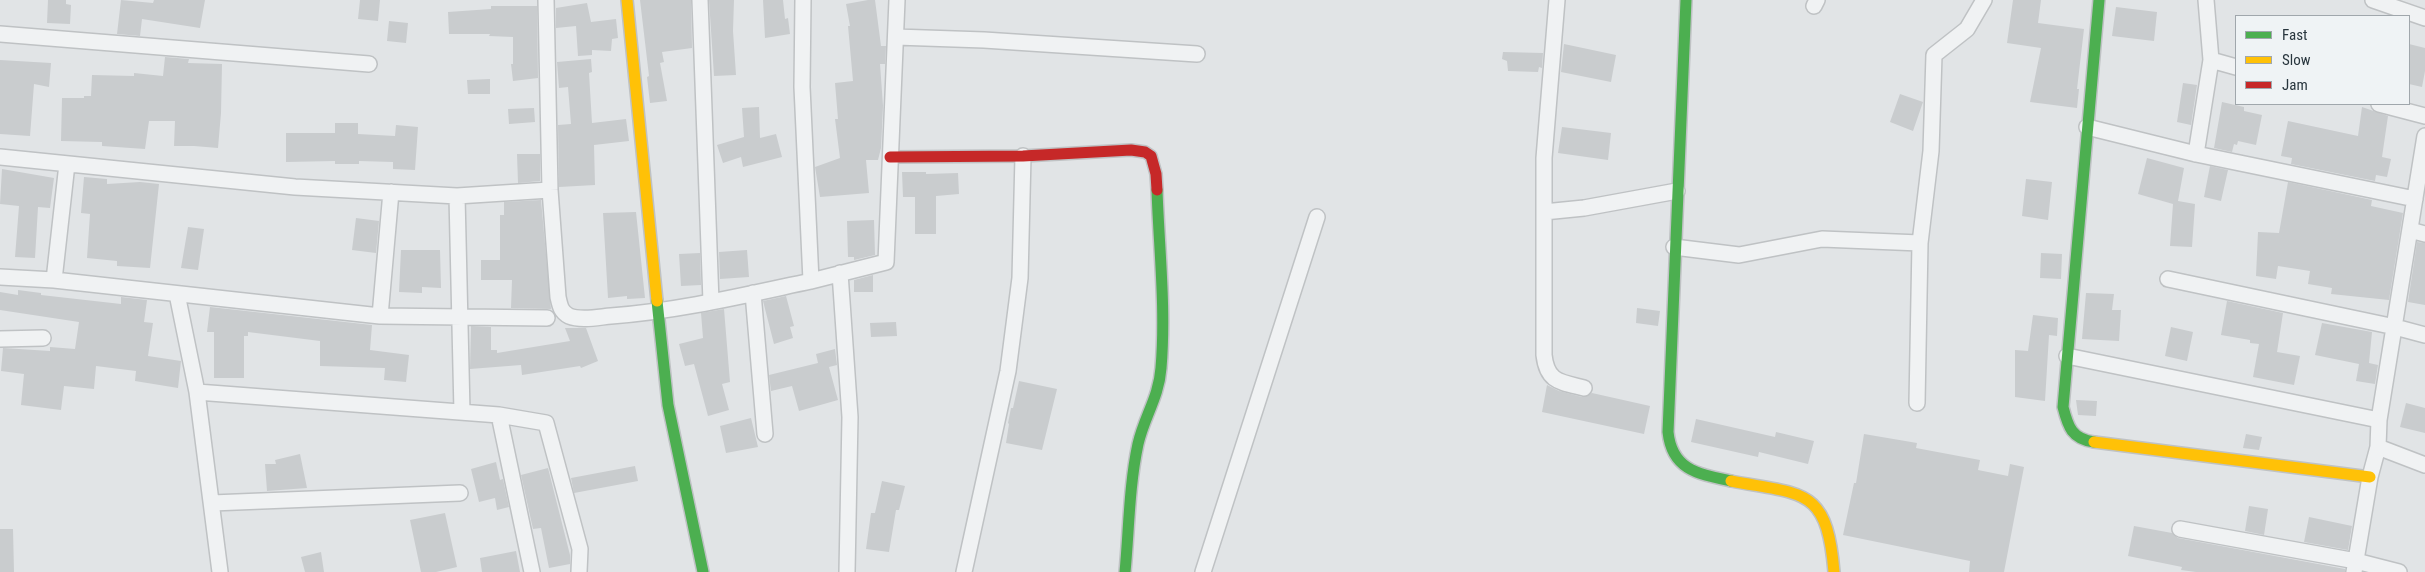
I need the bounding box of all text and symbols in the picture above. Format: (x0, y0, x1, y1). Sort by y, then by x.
legend (2235, 15, 2410, 105)
text: Fast (2282, 26, 2307, 44)
text: Slow (2282, 51, 2311, 69)
text: Jam (2282, 76, 2308, 94)

